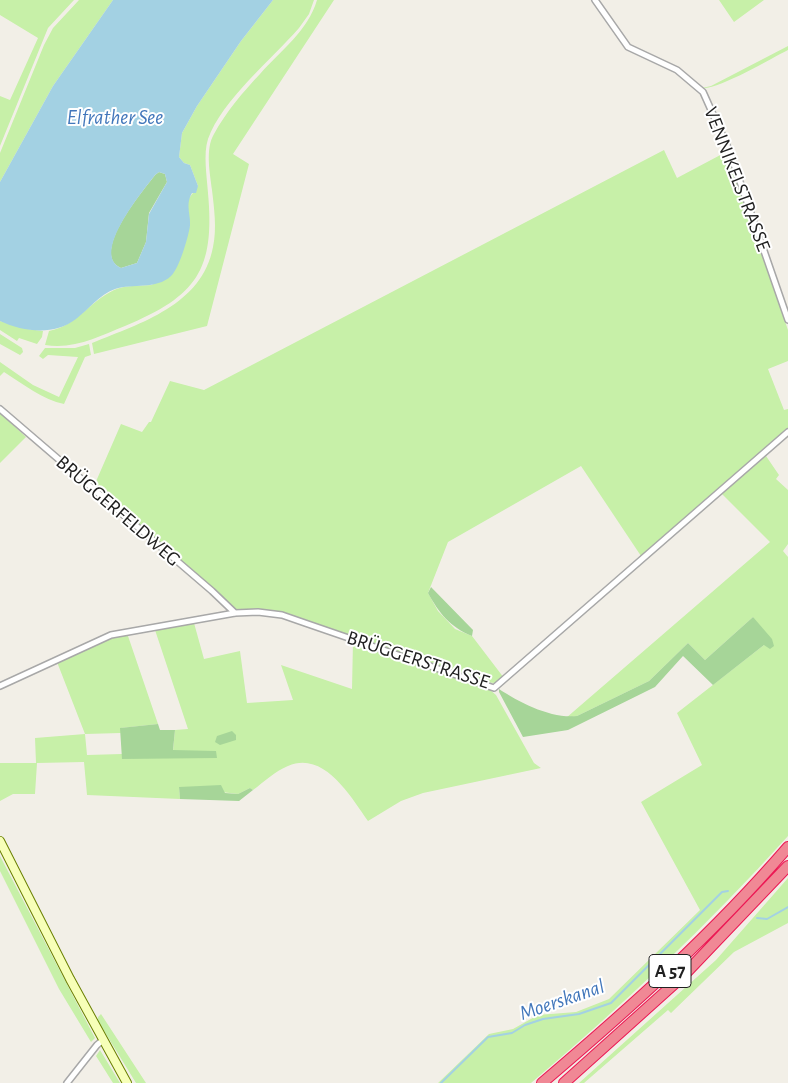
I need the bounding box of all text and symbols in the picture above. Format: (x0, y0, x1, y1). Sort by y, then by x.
street label: VENNIKELSTRASSE (698, 103, 776, 255)
water label: Elfrather See (67, 105, 163, 131)
street label: BRÜGGERFELDWEG (51, 450, 185, 572)
street label: BRÜGGERSTRASSE (344, 626, 492, 694)
road number: A 57 (649, 954, 691, 988)
water label: Moerskanal (516, 974, 608, 1026)

